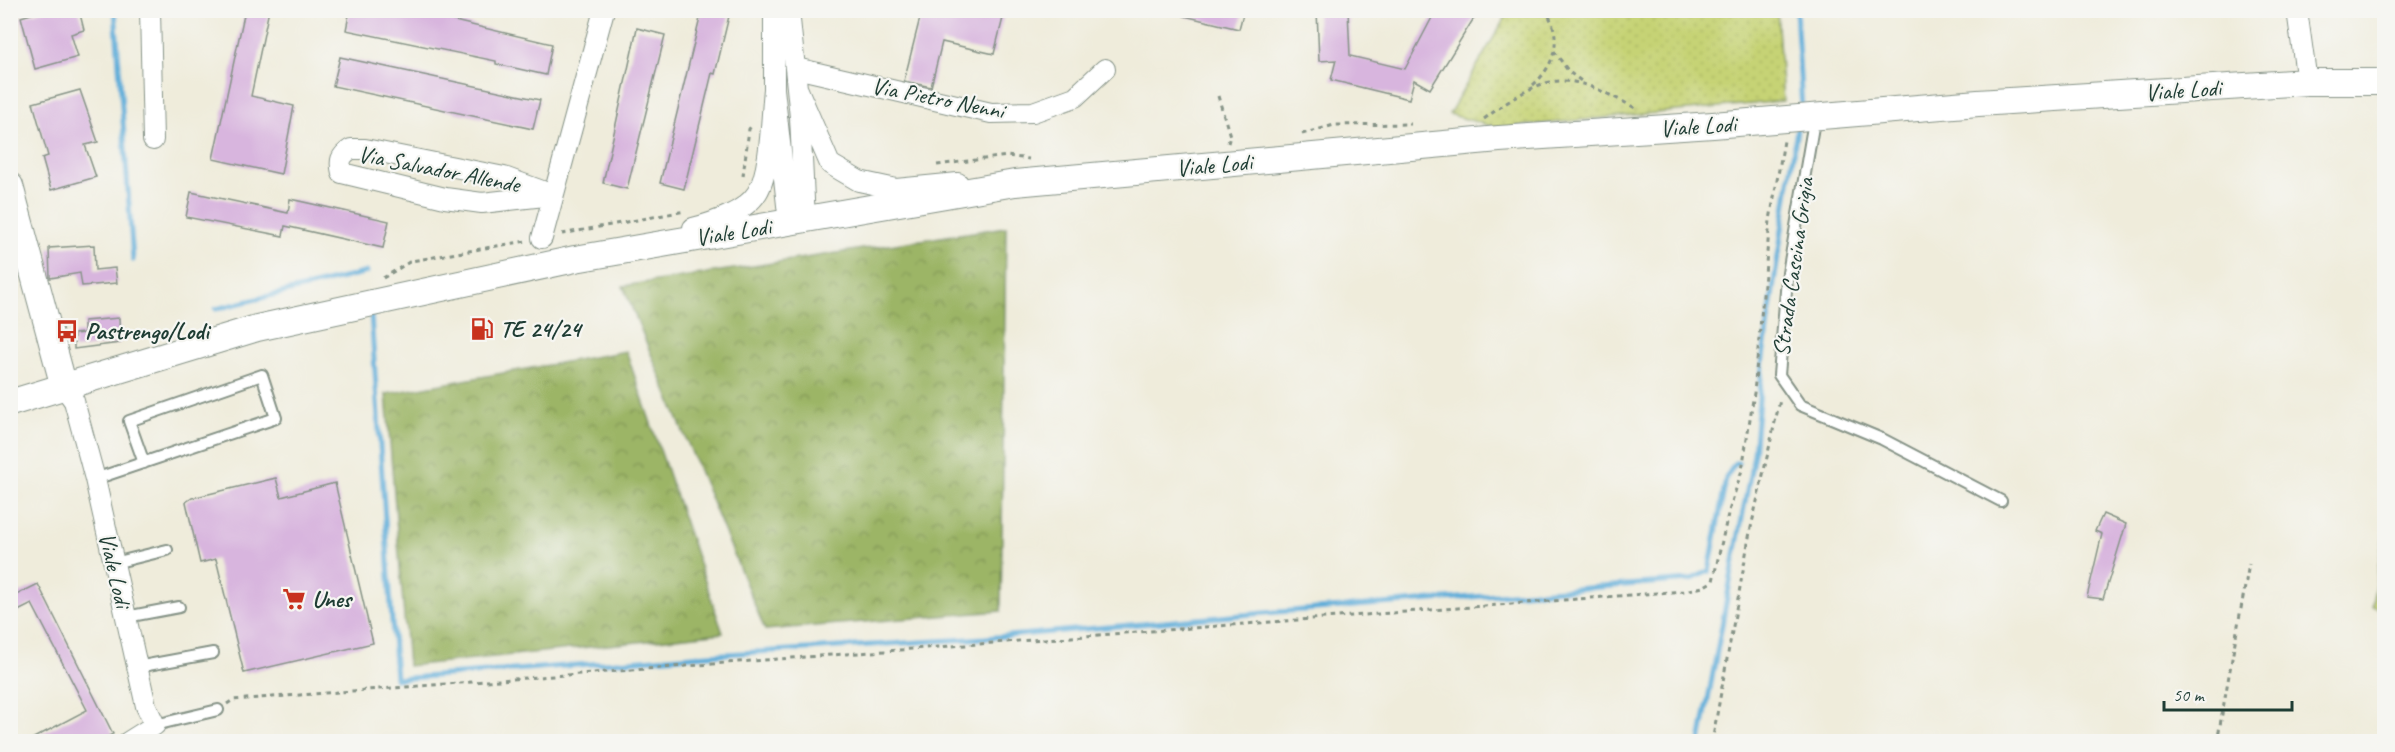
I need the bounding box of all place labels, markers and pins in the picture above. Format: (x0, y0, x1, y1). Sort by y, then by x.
place label: TE 24/24 (500, 314, 584, 344)
place label: Pastrengo/Lodi (85, 316, 212, 346)
fuel station icon: TE 24/24 (469, 316, 495, 342)
bus stop icon: Pastrengo/Lodi (54, 318, 80, 344)
place label: Unes (312, 584, 354, 614)
supermarket icon: Unes (281, 586, 307, 612)

